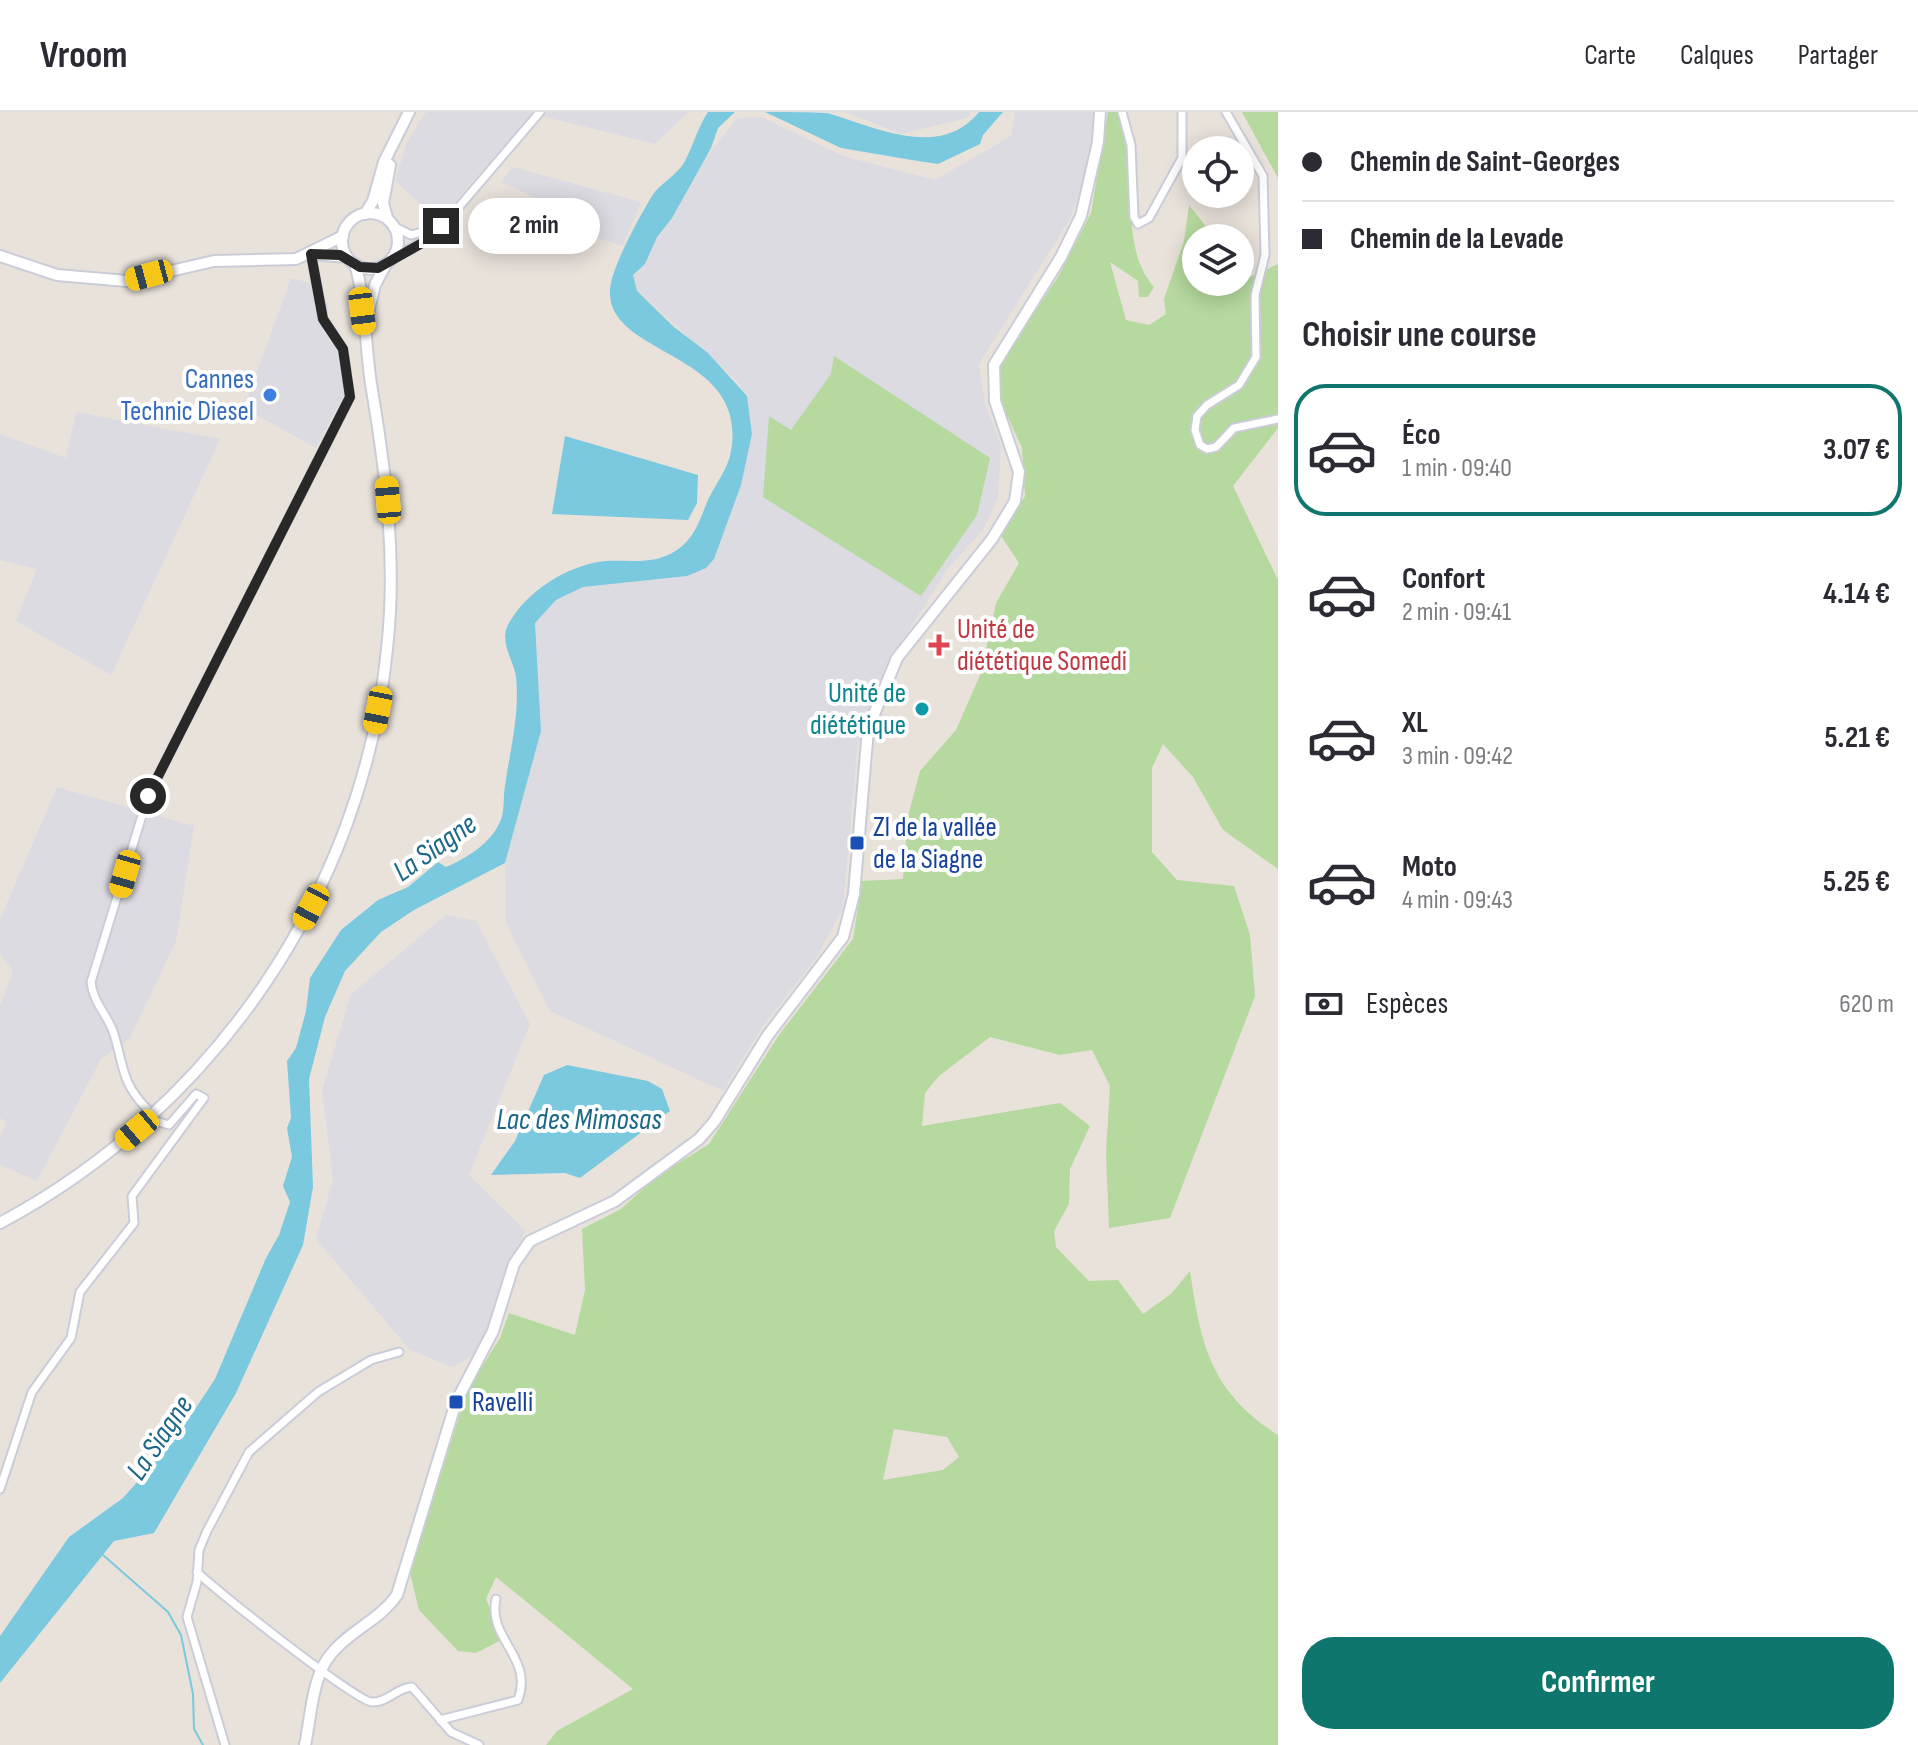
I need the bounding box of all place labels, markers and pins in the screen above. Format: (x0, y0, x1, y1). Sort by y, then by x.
place label: Cannes Technic Diesel (120, 363, 254, 428)
marker: Cannes Technic Diesel (261, 386, 279, 404)
place label: Unité de diététique Somedi (957, 613, 1127, 678)
marker: Unité de diététique Somedi (928, 634, 950, 656)
place label: Unité de diététique (810, 677, 906, 742)
marker: Unité de diététique (913, 700, 931, 718)
place label: ZI de la vallée de la Siagne (873, 811, 997, 876)
marker: ZI de la vallée de la Siagne (848, 834, 866, 852)
place label: Ravelli (472, 1386, 533, 1419)
marker: Ravelli (447, 1393, 465, 1411)

